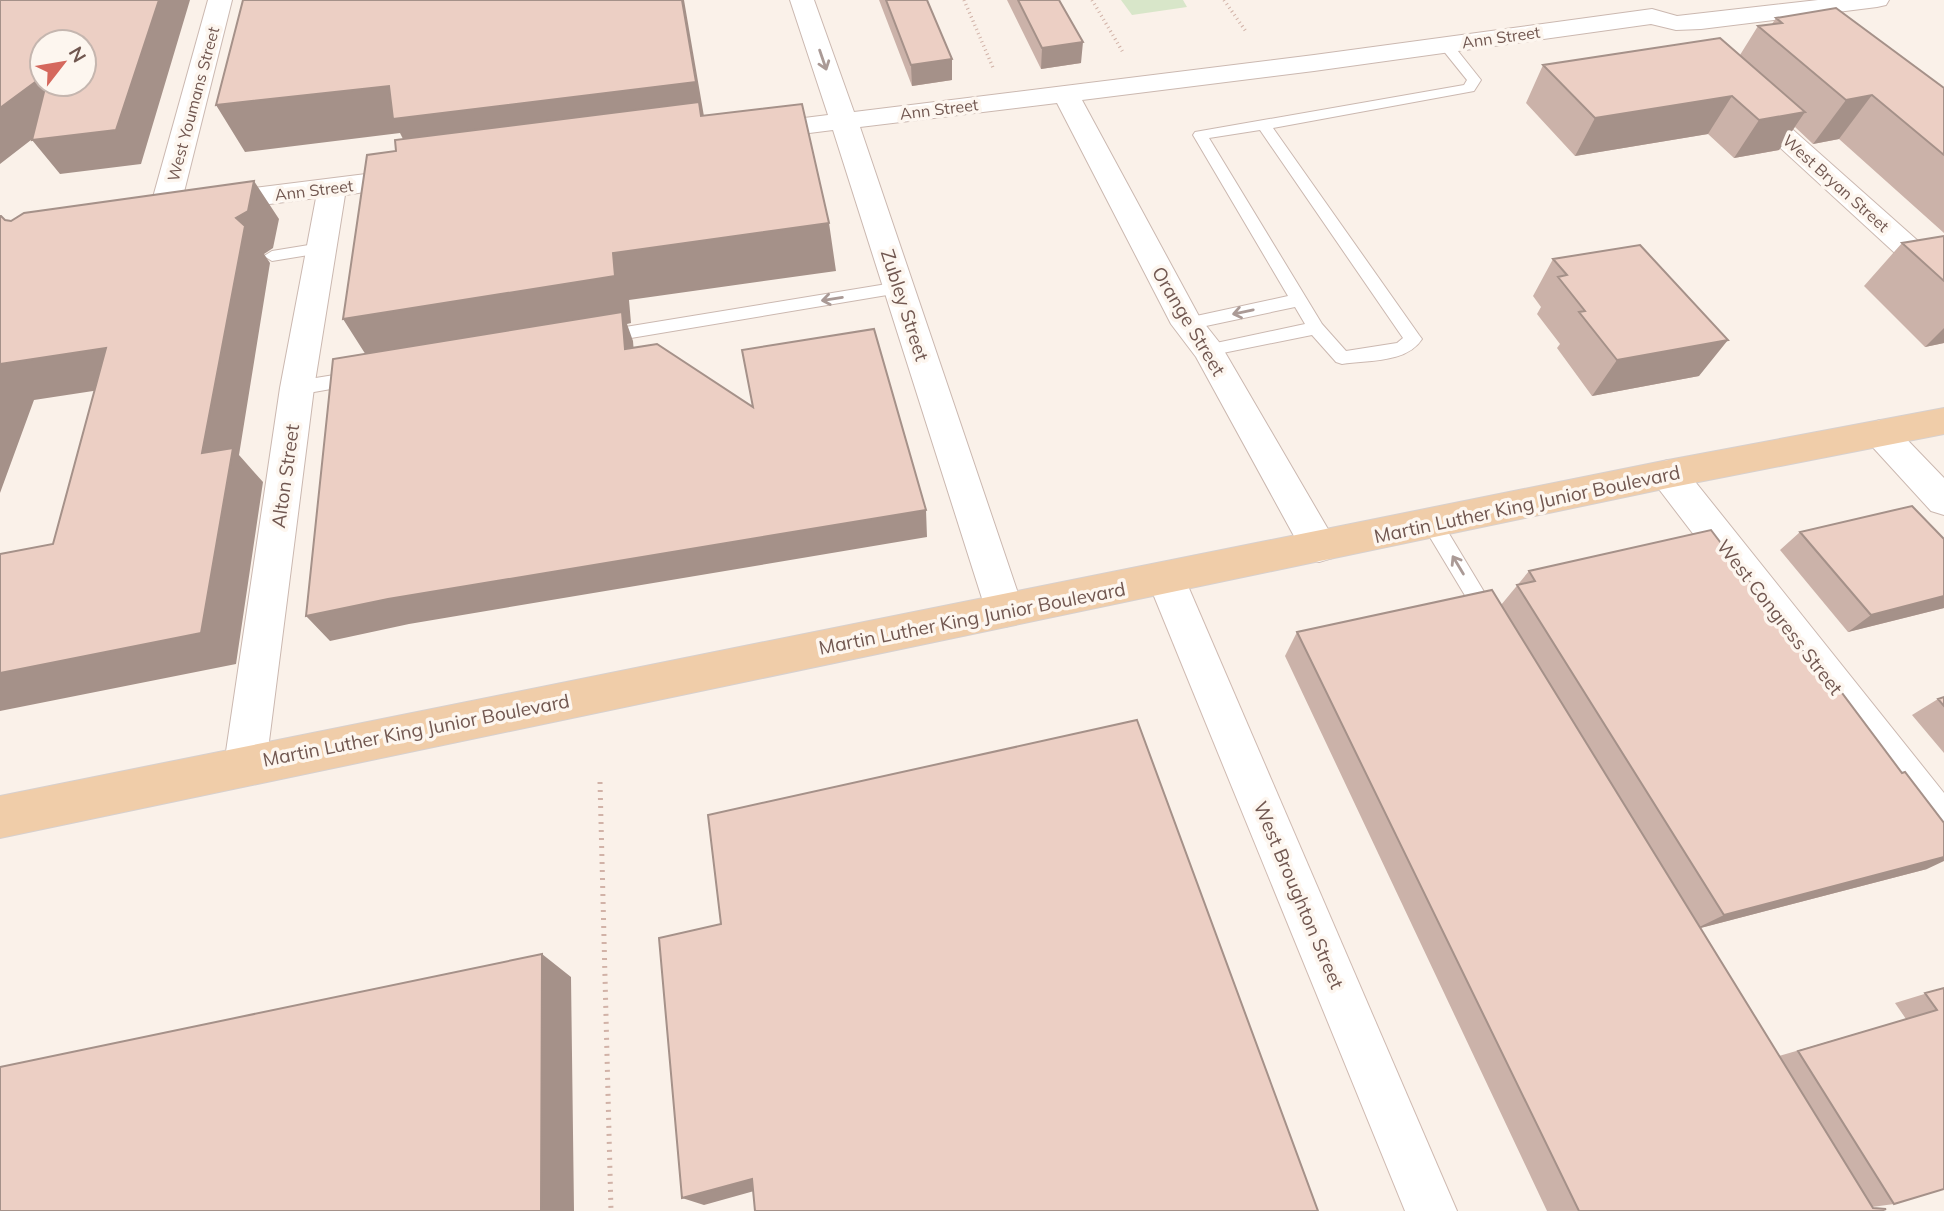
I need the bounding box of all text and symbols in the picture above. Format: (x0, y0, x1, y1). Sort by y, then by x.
street label: Ann Street (1461, 22, 1542, 52)
street label: West Youmans Street (163, 24, 223, 184)
north arrow (28, 28, 98, 98)
text: N (64, 42, 92, 67)
one-way arrow (818, 49, 830, 71)
street label: Ann Street (899, 94, 980, 124)
street label: West Bryan Street (1779, 130, 1894, 236)
street label: Ann Street (274, 175, 355, 205)
street label: Zubley Street (876, 246, 934, 364)
street label: Orange Street (1147, 262, 1231, 380)
one-way arrow (821, 293, 844, 306)
one-way arrow (1232, 305, 1255, 319)
street label: Alton Street (266, 422, 304, 529)
street label: Martin Luther King Junior Boulevard (1372, 460, 1682, 548)
street label: West Congress Street (1712, 535, 1848, 700)
one-way arrow (1450, 556, 1464, 576)
street label: Martin Luther King Junior Boulevard (817, 576, 1127, 660)
street label: Martin Luther King Junior Boulevard (261, 688, 571, 772)
street label: West Broughton Street (1249, 798, 1350, 993)

